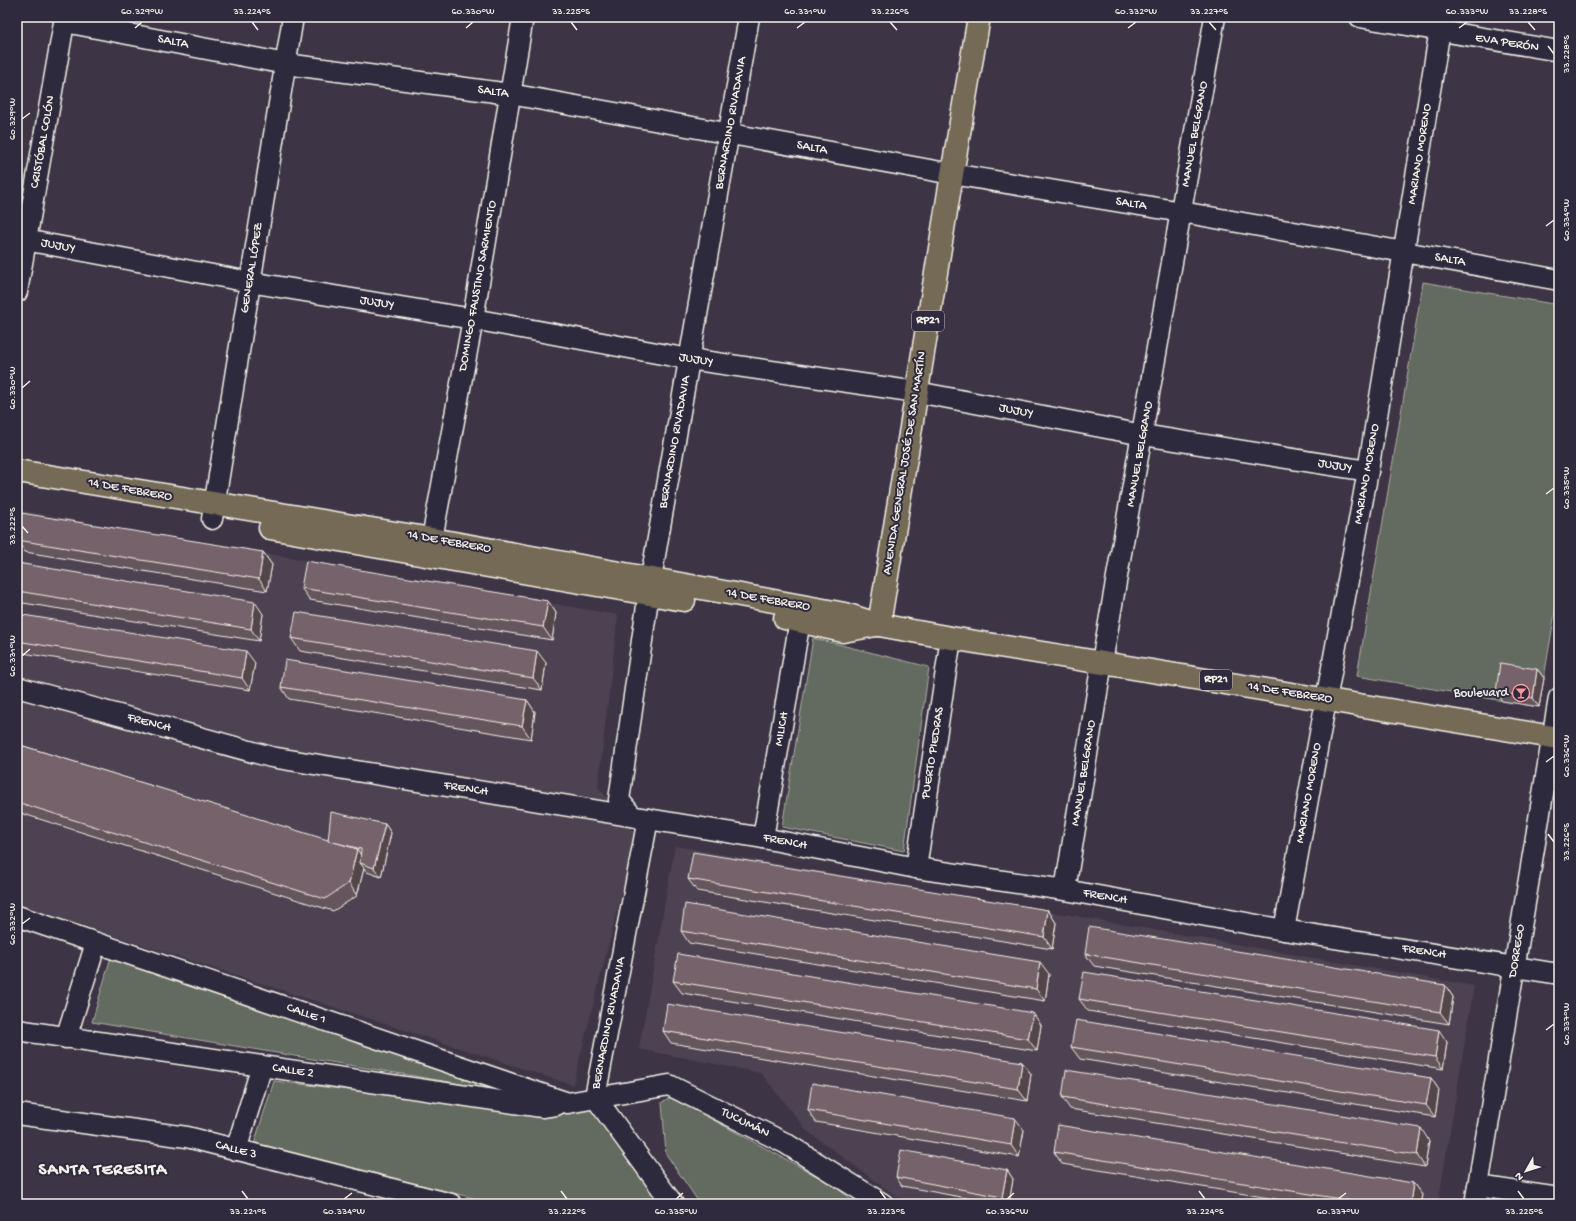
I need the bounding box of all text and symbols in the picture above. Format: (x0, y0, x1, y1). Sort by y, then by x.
text: 60.329°W (121, 6, 163, 18)
text: 33.224°S (232, 6, 271, 18)
text: 60.330°W (452, 6, 495, 18)
text: 33.225°S (551, 6, 590, 18)
text: 60.331°W (784, 6, 826, 18)
text: 33.226°S (870, 6, 909, 18)
text: 60.332°W (1115, 6, 1158, 18)
text: 33.227°S (1189, 6, 1228, 18)
text: 60.333°W (1446, 6, 1489, 18)
text: 33.228°S (1508, 6, 1547, 18)
street label: EVA PERÓN (1474, 31, 1540, 55)
street label: SALTA (156, 32, 191, 53)
text: 33.228°S (1561, 35, 1573, 74)
street label: BERNARDINO RIVADAVIA (712, 54, 750, 192)
street label: MANUEL BELGRANO (1178, 80, 1212, 188)
street label: SALTA (477, 82, 511, 102)
street label: CRISTÓBAL COLÓN (27, 94, 59, 190)
text: 60.329°W (7, 98, 19, 140)
street label: MARIANO MORENO (1405, 102, 1435, 205)
street label: SALTA (795, 138, 830, 159)
street label: SALTA (1114, 194, 1149, 214)
street label: DOMINGO FAUSTINO SARMIENTO (455, 199, 500, 374)
text: 60.334°W (1561, 199, 1573, 241)
street label: GENERAL LÓPEZ (237, 221, 267, 314)
street label: JUJUY (39, 235, 77, 257)
street label: SALTA (1433, 250, 1468, 270)
street label: JUJUY (359, 293, 395, 313)
road number: RP21 (912, 311, 944, 331)
street label: JUJUY (678, 350, 714, 370)
street label: AVENIDA GENERAL JOSÉ DE SAN MARTÍN (879, 350, 930, 576)
text: 60.330°W (7, 366, 19, 409)
street label: BERNARDINO RIVADAVIA (656, 373, 694, 511)
street label: JUJUY (997, 400, 1035, 422)
street label: MANUEL BELGRANO (1123, 400, 1157, 508)
street label: MARIANO MORENO (1351, 422, 1383, 525)
street label: JUJUY (1317, 456, 1353, 476)
text: 60.335°W (1561, 466, 1573, 509)
street label: 14 DE FEBRERO (86, 475, 173, 505)
text: 33.222°S (7, 507, 19, 546)
street label: 14 DE FEBRERO (405, 527, 492, 557)
street label: 14 DE FEBRERO (724, 585, 811, 615)
text: 60.331°W (7, 635, 19, 677)
road number: RP21 (1200, 670, 1232, 690)
street label: 14 DE FEBRERO (1246, 679, 1333, 707)
bar icon: Boulevard (1511, 683, 1531, 703)
place label: Boulevard (1453, 686, 1509, 701)
street label: PUERTO PIEDRAS (918, 705, 948, 801)
street label: FRENCH (125, 710, 173, 736)
street label: MILICH (772, 710, 792, 747)
street label: MANUEL BELGRANO (1068, 719, 1100, 827)
text: 60.336°W (1561, 734, 1573, 777)
street label: MARIANO MORENO (1293, 741, 1325, 844)
street label: FRENCH (442, 778, 490, 800)
text: 33.226°S (1561, 823, 1573, 862)
street label: FRENCH (761, 830, 809, 854)
street label: FRENCH (1081, 886, 1129, 908)
text: 60.332°W (7, 902, 19, 945)
street label: DORREGO (1505, 923, 1529, 980)
street label: FRENCH (1400, 941, 1448, 963)
street label: BERNARDINO RIVADAVIA (589, 954, 629, 1091)
street label: CALLE 1 (284, 1000, 328, 1028)
text: 60.337°W (1561, 1002, 1573, 1045)
street label: CALLE 2 (271, 1061, 315, 1081)
street label: TUCUMÁN (717, 1103, 772, 1141)
street label: CALLE 3 (214, 1138, 259, 1162)
north arrow (1506, 1151, 1546, 1191)
district label: SANTA TERESITA (39, 1161, 168, 1181)
text: N (1513, 1169, 1527, 1183)
text: 33.221°S (229, 1206, 267, 1218)
text: 60.334°W (323, 1206, 365, 1218)
text: 33.222°S (547, 1206, 586, 1218)
text: 60.335°W (655, 1206, 698, 1218)
text: 33.223°S (866, 1206, 905, 1218)
text: 60.336°W (986, 1206, 1029, 1218)
text: 33.224°S (1185, 1206, 1224, 1218)
text: 60.337°W (1317, 1206, 1360, 1218)
text: 33.225°S (1504, 1206, 1543, 1218)

